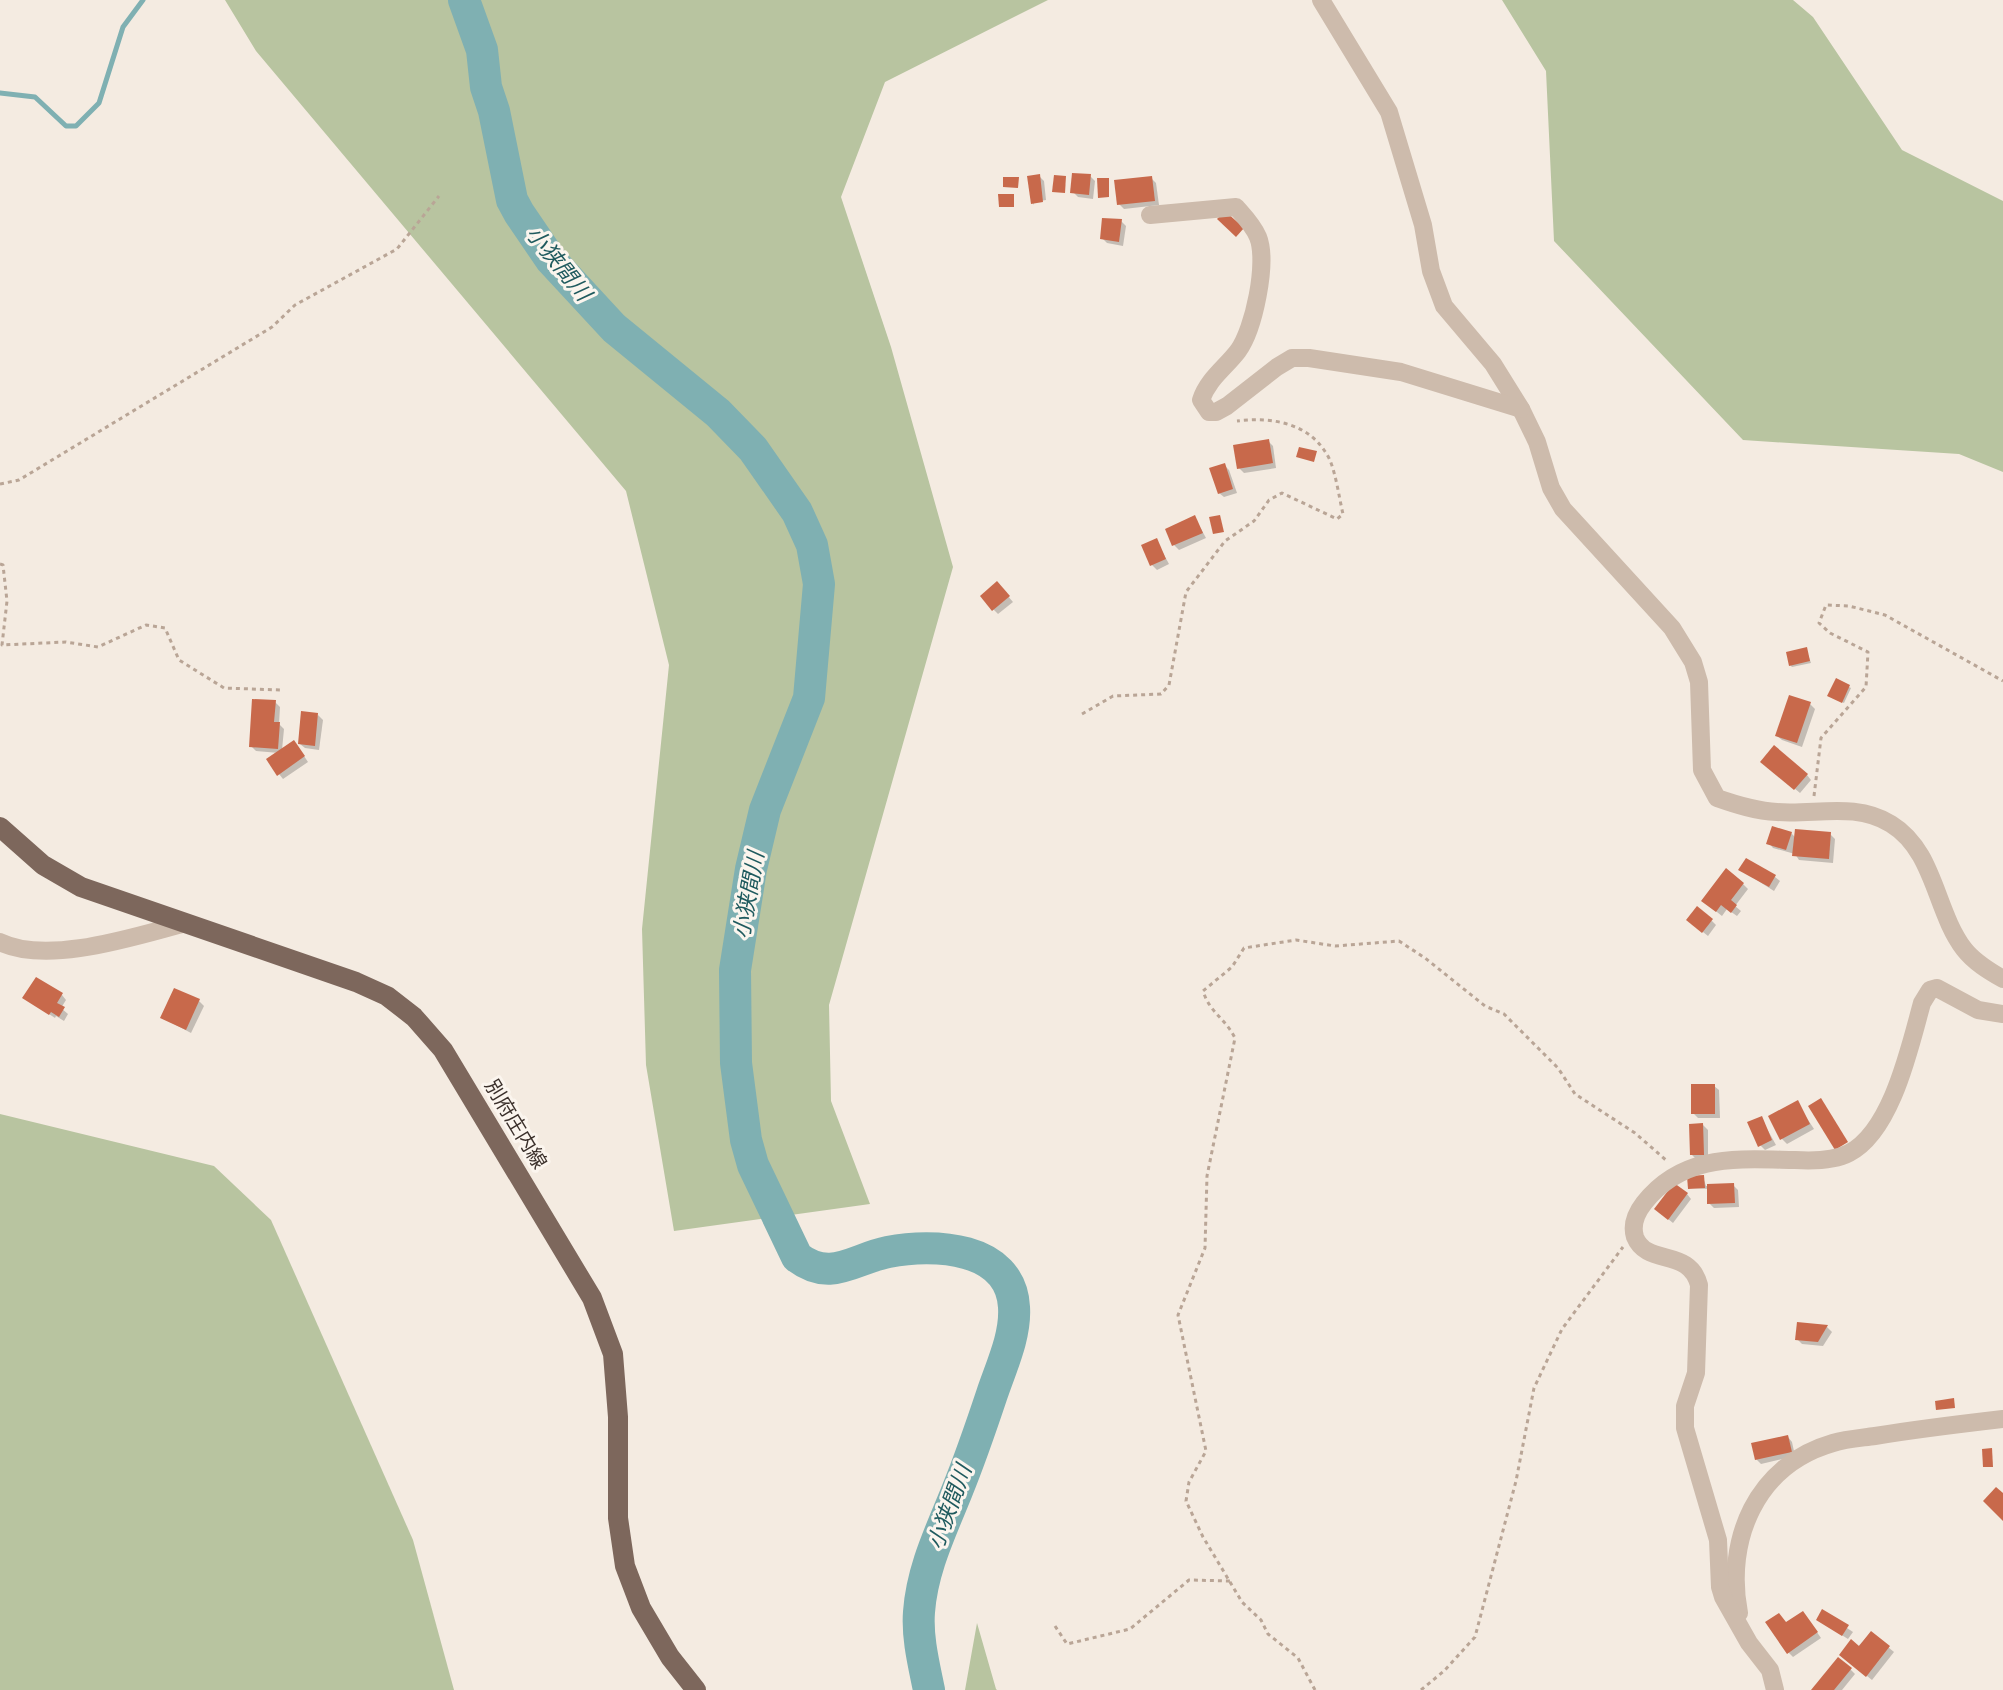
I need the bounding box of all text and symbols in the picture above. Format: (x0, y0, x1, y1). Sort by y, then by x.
water label: 小狭間川 (521, 220, 599, 307)
water label: 小狭間川 (727, 847, 769, 941)
street label: 別府庄内線 (481, 1074, 553, 1173)
water label: 小狭間川 (921, 1459, 977, 1553)

